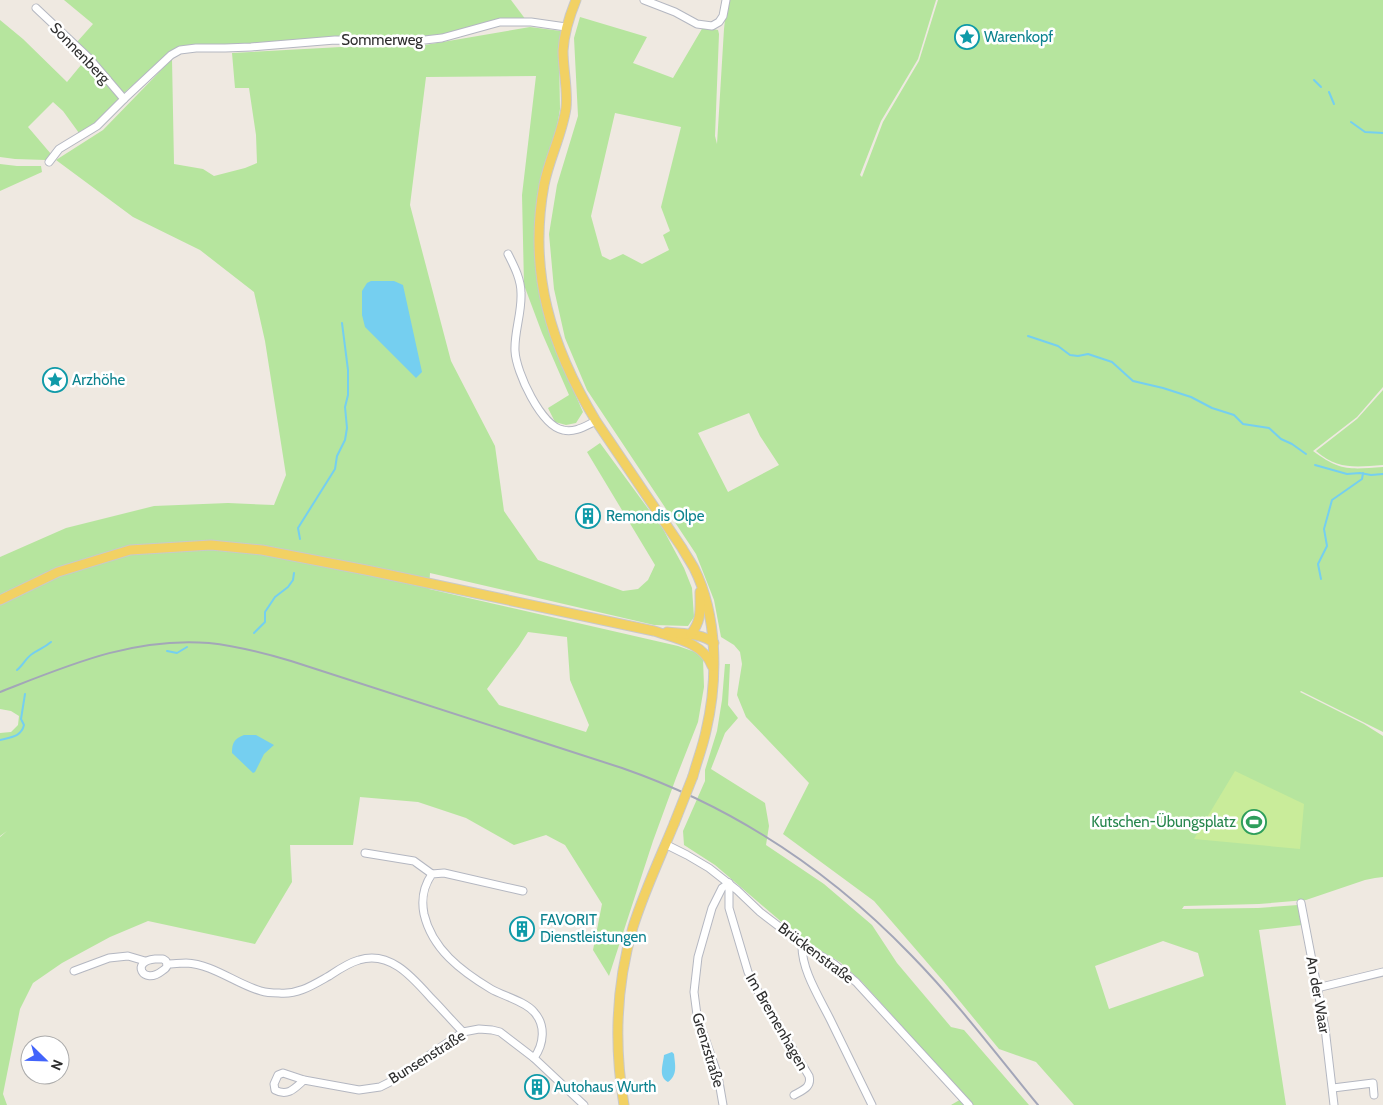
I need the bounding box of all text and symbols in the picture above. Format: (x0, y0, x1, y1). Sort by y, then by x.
street label: Sonnenberg (46, 19, 114, 88)
place icon: Warenkopf (954, 24, 980, 50)
place label: Warenkopf (984, 28, 1053, 46)
street label: Sommerweg (341, 31, 423, 49)
place icon: Arzhöhe (42, 367, 68, 393)
place label: Arzhöhe (72, 371, 126, 389)
building icon: Remondis Olpe (575, 503, 601, 529)
place label: Remondis Olpe (606, 507, 705, 525)
sports icon: Kutschen-Übungsplatz (1241, 809, 1267, 835)
place label: Kutschen-Übungsplatz (1091, 813, 1236, 831)
place label: FAVORIT Dienstleistungen (540, 911, 647, 946)
building icon: FAVORIT Dienstleistungen (509, 916, 535, 942)
street label: Brückenstraße (775, 919, 858, 987)
street label: An der Waar (1302, 955, 1334, 1035)
street label: Im Bremenhagen (742, 970, 812, 1074)
street label: Grenzstraße (688, 1011, 728, 1090)
street label: Bunsenstraße (385, 1026, 469, 1088)
north arrow (20, 1035, 70, 1085)
text: N (47, 1057, 67, 1073)
building icon: Autohaus Wurth (524, 1074, 550, 1100)
place label: Autohaus Wurth (554, 1078, 656, 1096)

